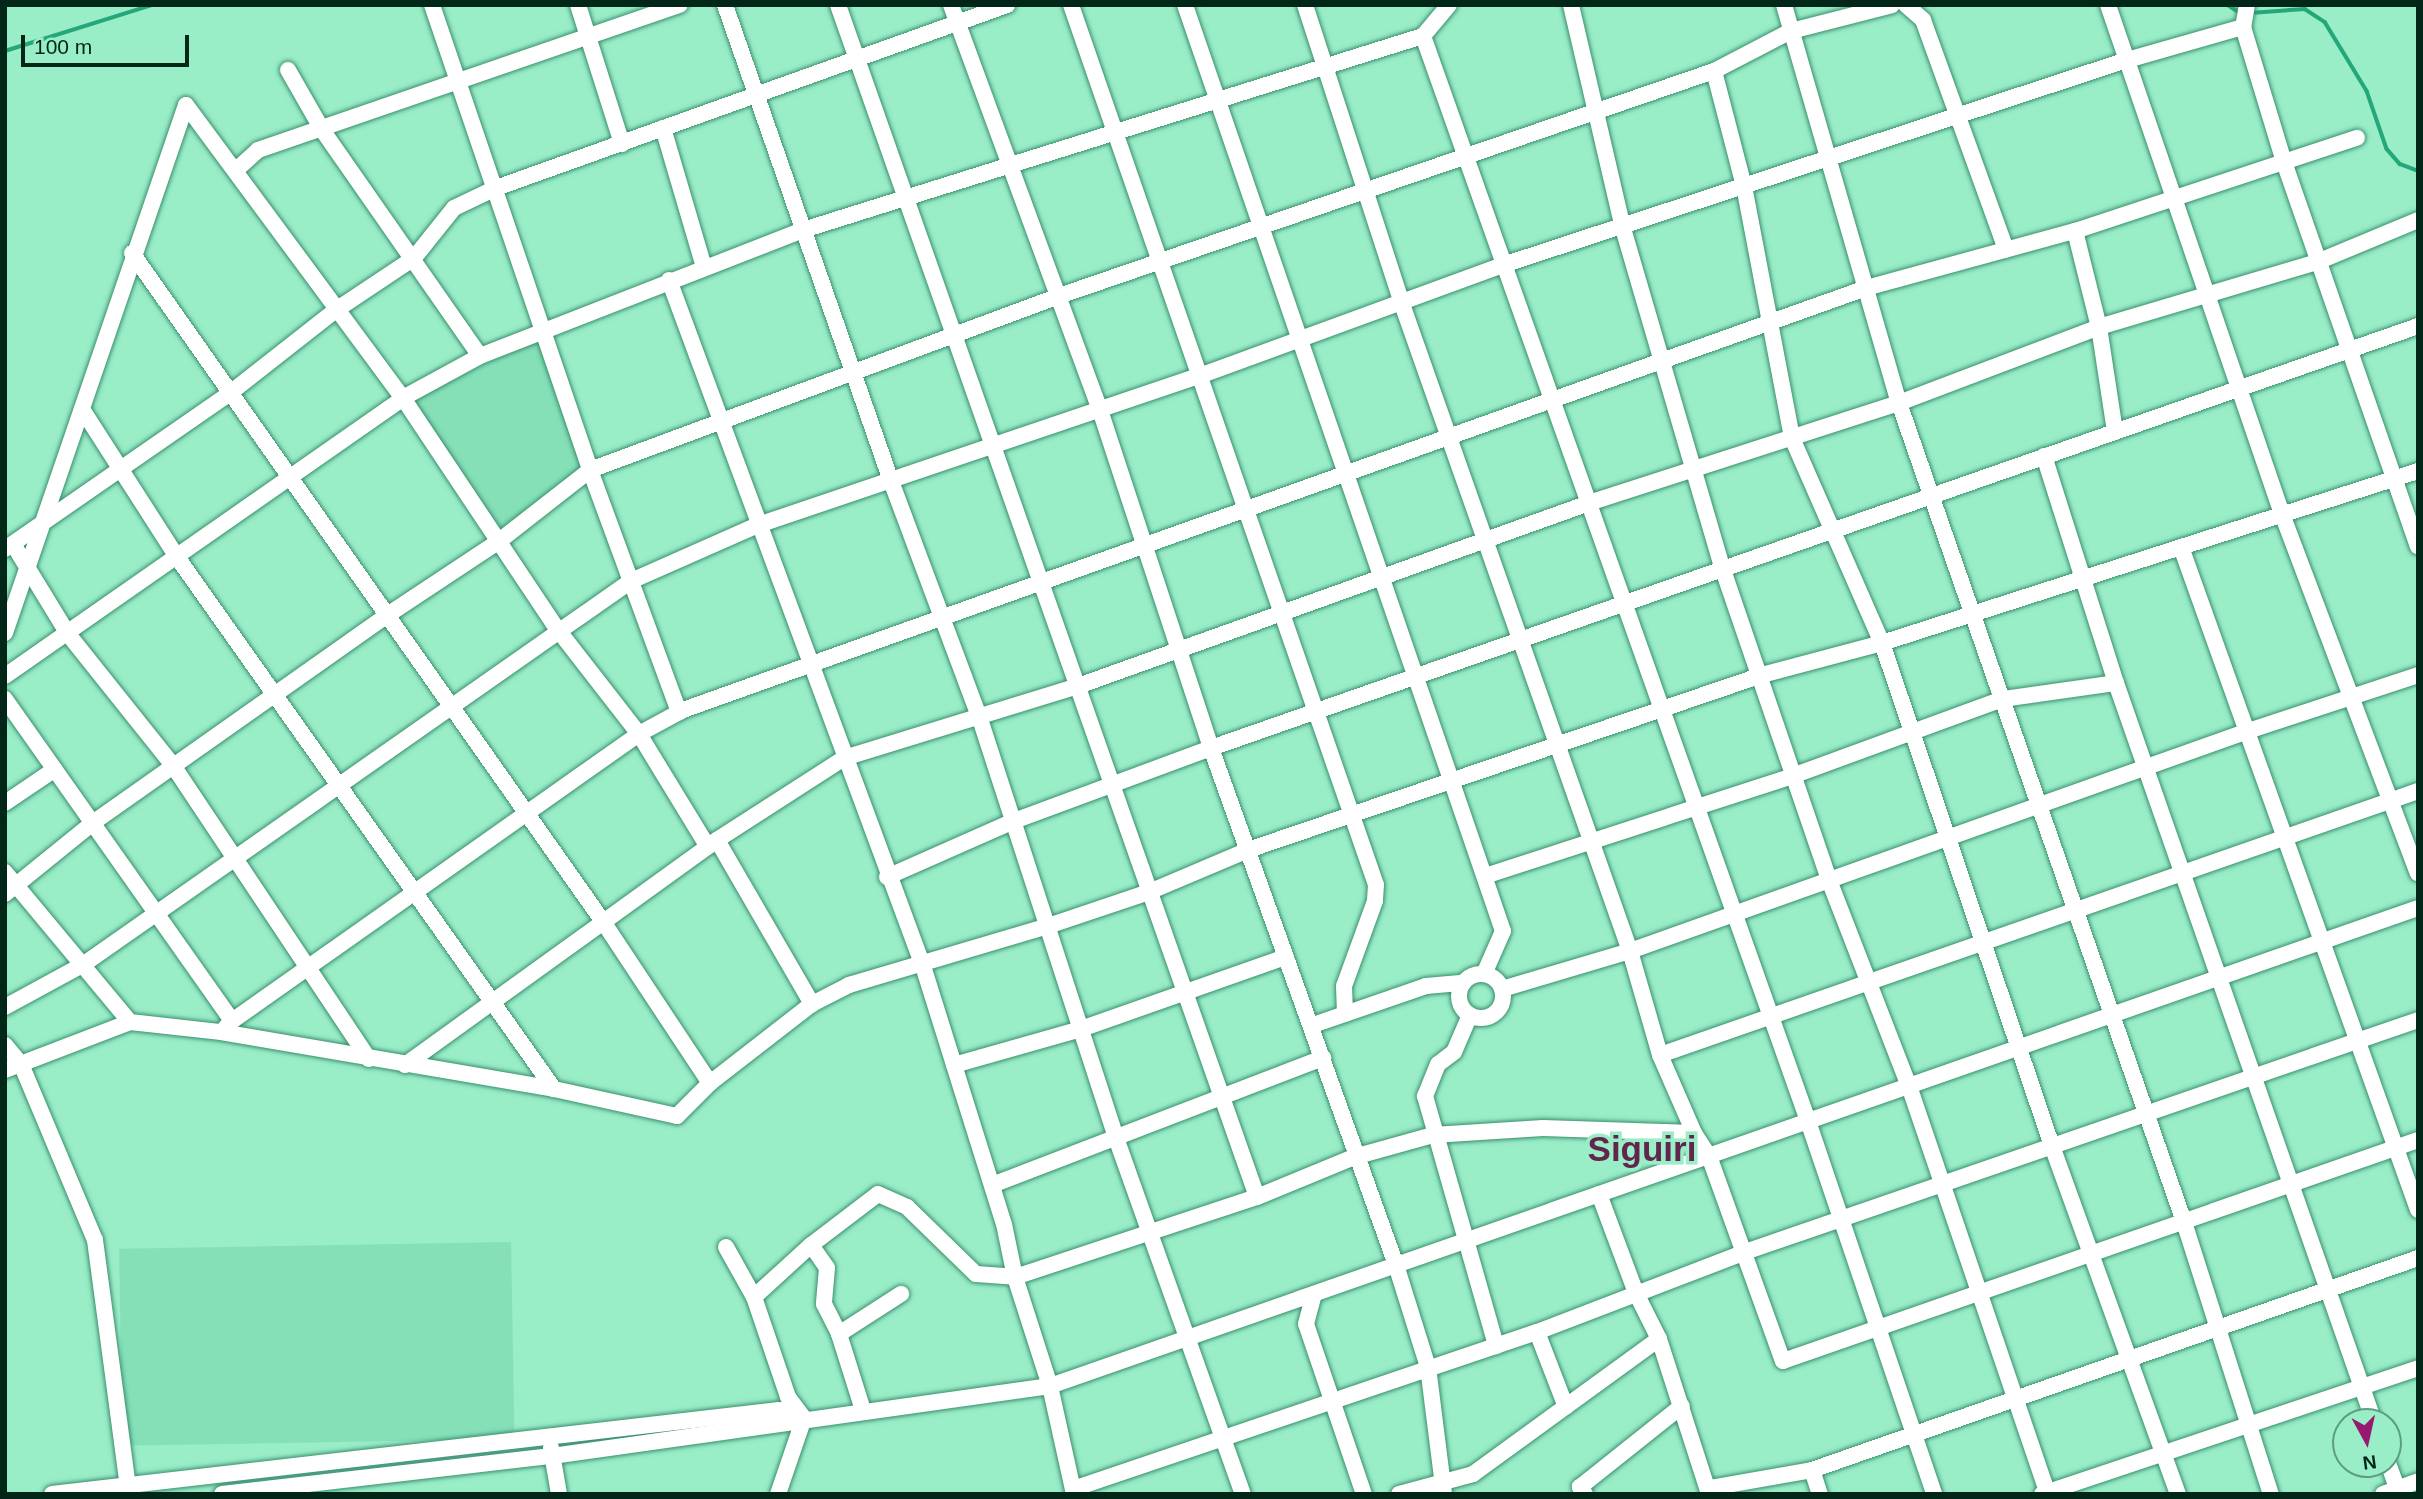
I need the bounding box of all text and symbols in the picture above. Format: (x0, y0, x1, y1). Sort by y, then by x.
scale bar (24, 21, 192, 65)
text: 100 m (34, 35, 92, 58)
district label: Siguiri (1588, 1128, 1696, 1170)
north arrow (2332, 1408, 2402, 1478)
text: N (2361, 1451, 2378, 1474)

